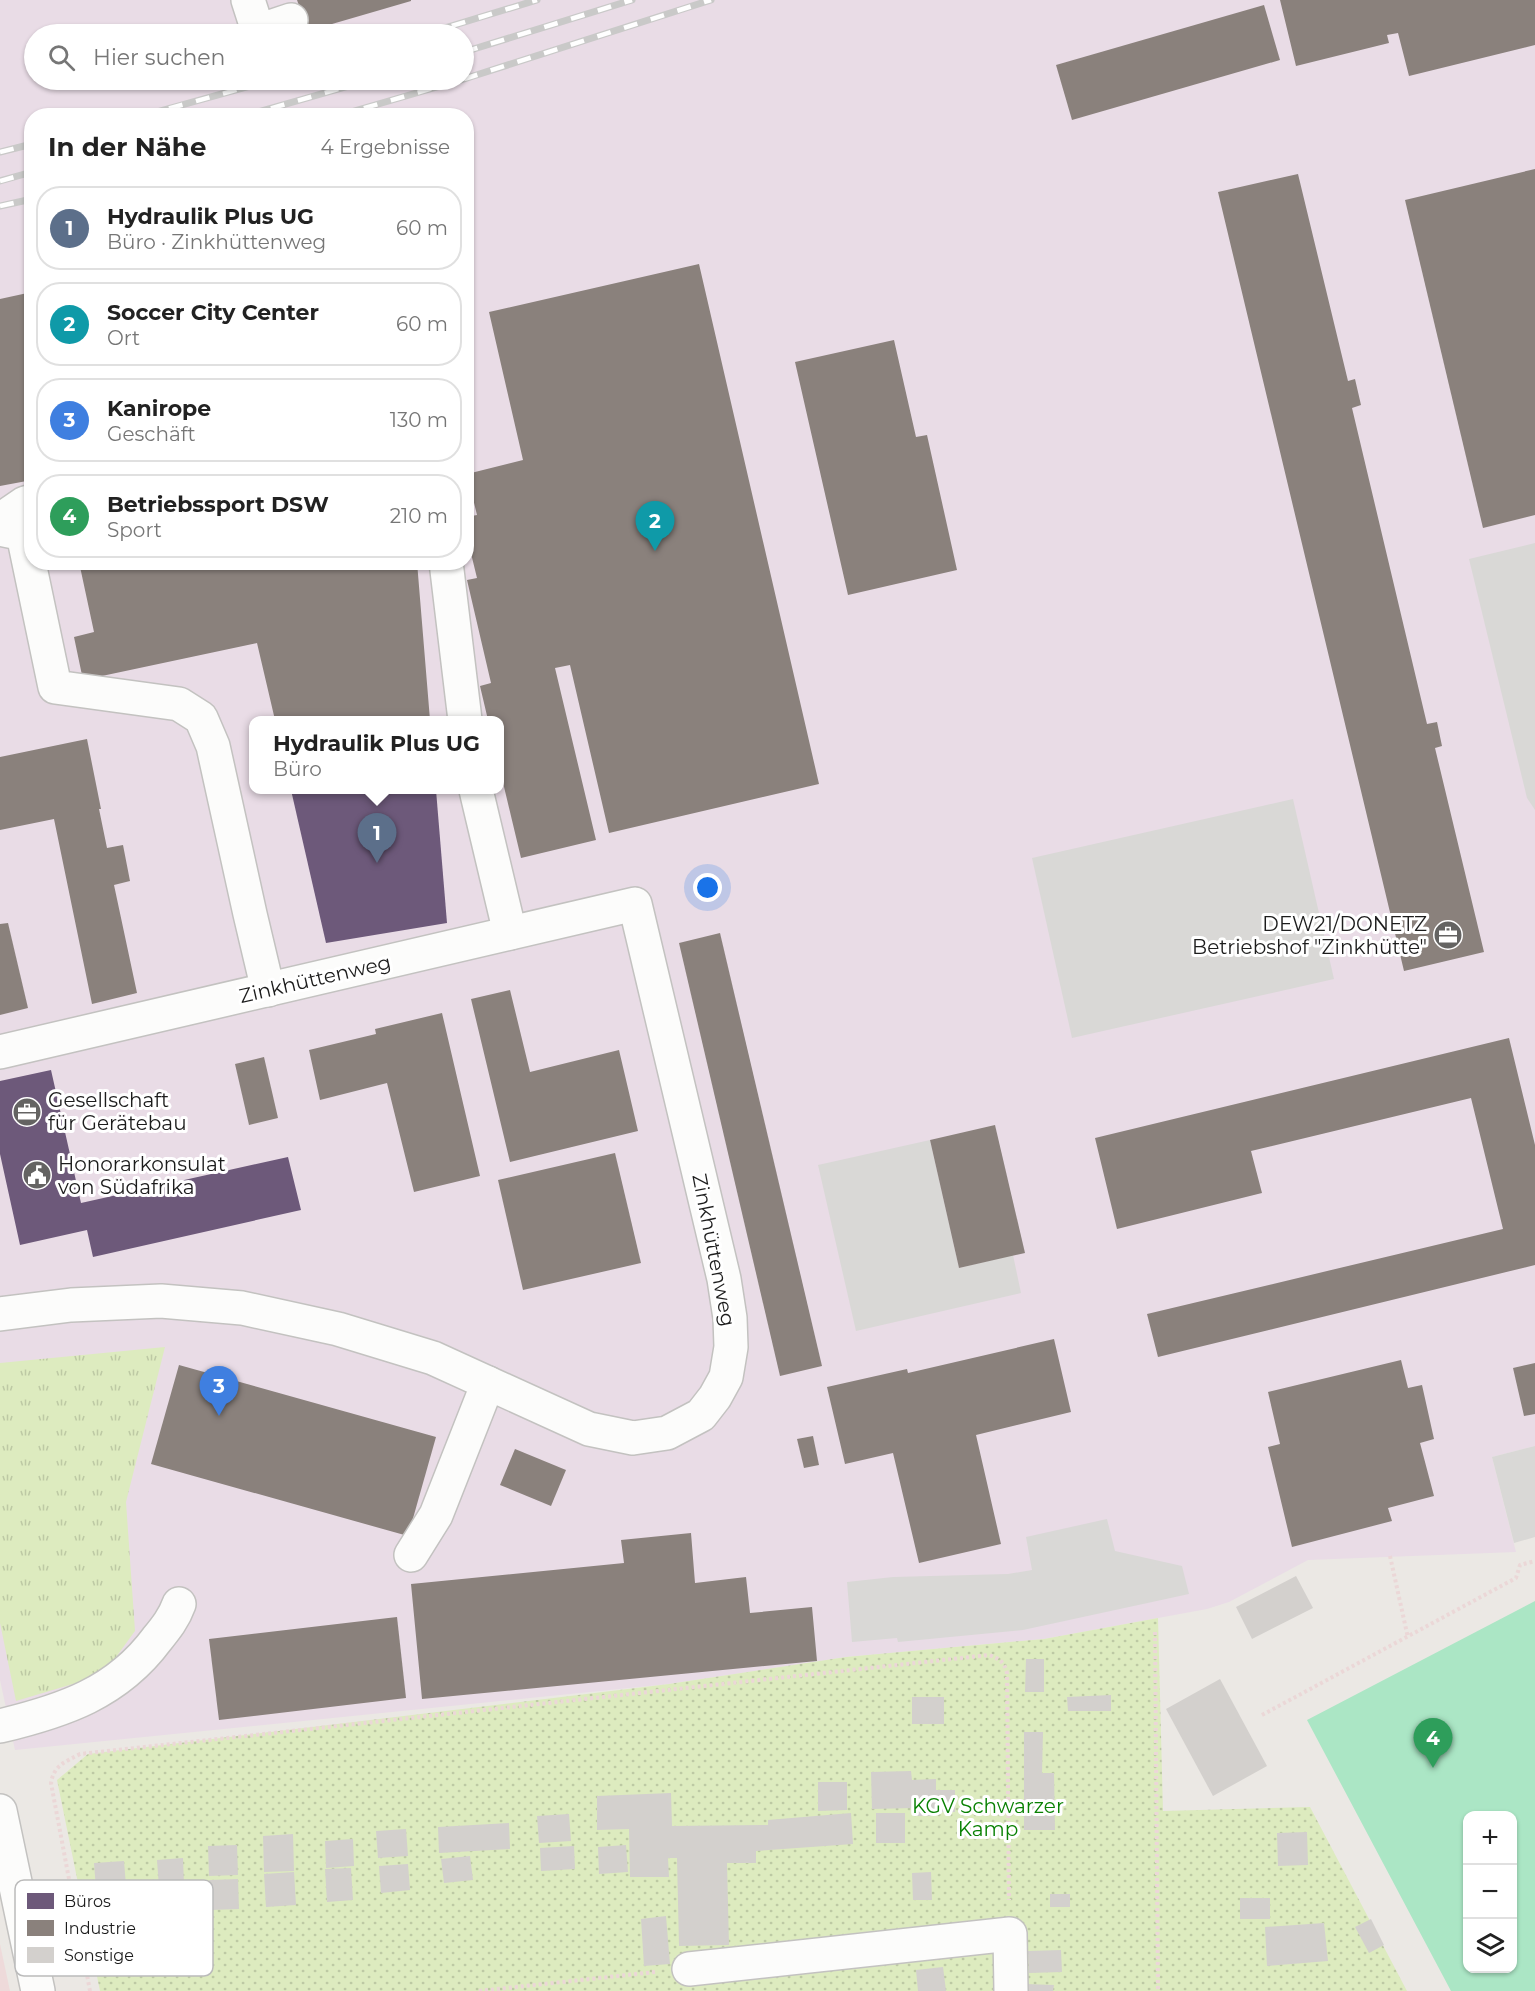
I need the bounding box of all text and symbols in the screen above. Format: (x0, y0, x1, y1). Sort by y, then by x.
search box (24, 24, 474, 90)
icon: search (45, 41, 78, 74)
text: Hier suchen (93, 44, 225, 71)
text: In der Nähe (48, 131, 206, 163)
text: 4 Ergebnisse (321, 135, 450, 159)
text: Hydraulik Plus UG (107, 203, 314, 230)
text: 1 (66, 216, 73, 240)
text: 60 m (396, 216, 448, 240)
text: Büro · Zinkhüttenweg (107, 230, 326, 254)
text: Soccer City Center (107, 299, 319, 326)
text: 2 (64, 312, 75, 336)
text: 60 m (396, 312, 448, 336)
text: Ort (107, 326, 140, 350)
text: Kanirope (107, 395, 211, 422)
text: 3 (64, 408, 75, 432)
text: 130 m (390, 408, 448, 432)
text: Geschäft (107, 422, 196, 446)
text: Betriebssport DSW (107, 491, 329, 518)
pin: 2 (636, 502, 674, 551)
text: 4 (63, 504, 76, 528)
text: 210 m (390, 504, 448, 528)
text: Sport (107, 518, 162, 542)
popup (249, 716, 504, 794)
text: Hydraulik Plus UG (273, 730, 480, 757)
text: Büro (273, 757, 322, 781)
pin: 1 (358, 814, 397, 863)
your location (693, 873, 722, 902)
place label: DEW21/DONETZ Betriebshof "Zinkhütte" (1192, 912, 1427, 959)
office icon: DEW21/DONETZ Betriebshof "Zinkhütte" (1432, 919, 1464, 951)
street label: Zinkhüttenweg (237, 950, 393, 1008)
place label: Gesellschaft für Gerätebau (48, 1088, 187, 1135)
office icon: Gesellschaft für Gerätebau (11, 1096, 43, 1128)
place label: Honorarkonsulat von Südafrika (58, 1152, 226, 1199)
public building icon: Honorarkonsulat von Südafrika (21, 1159, 53, 1191)
street label: Zinkhüttenweg (687, 1172, 741, 1328)
pin: 3 (200, 1366, 238, 1416)
pin: 4 (1414, 1718, 1452, 1768)
park label: KGV Schwarzer Kamp (912, 1794, 1064, 1841)
map controls (1463, 1811, 1517, 1973)
button: + (1463, 1811, 1517, 1865)
button: − (1463, 1865, 1517, 1919)
legend (15, 1880, 213, 1976)
text: Büros (64, 1892, 111, 1911)
text: Industrie (64, 1919, 136, 1938)
button: layers (1463, 1919, 1517, 1973)
text: Sonstige (64, 1946, 134, 1965)

